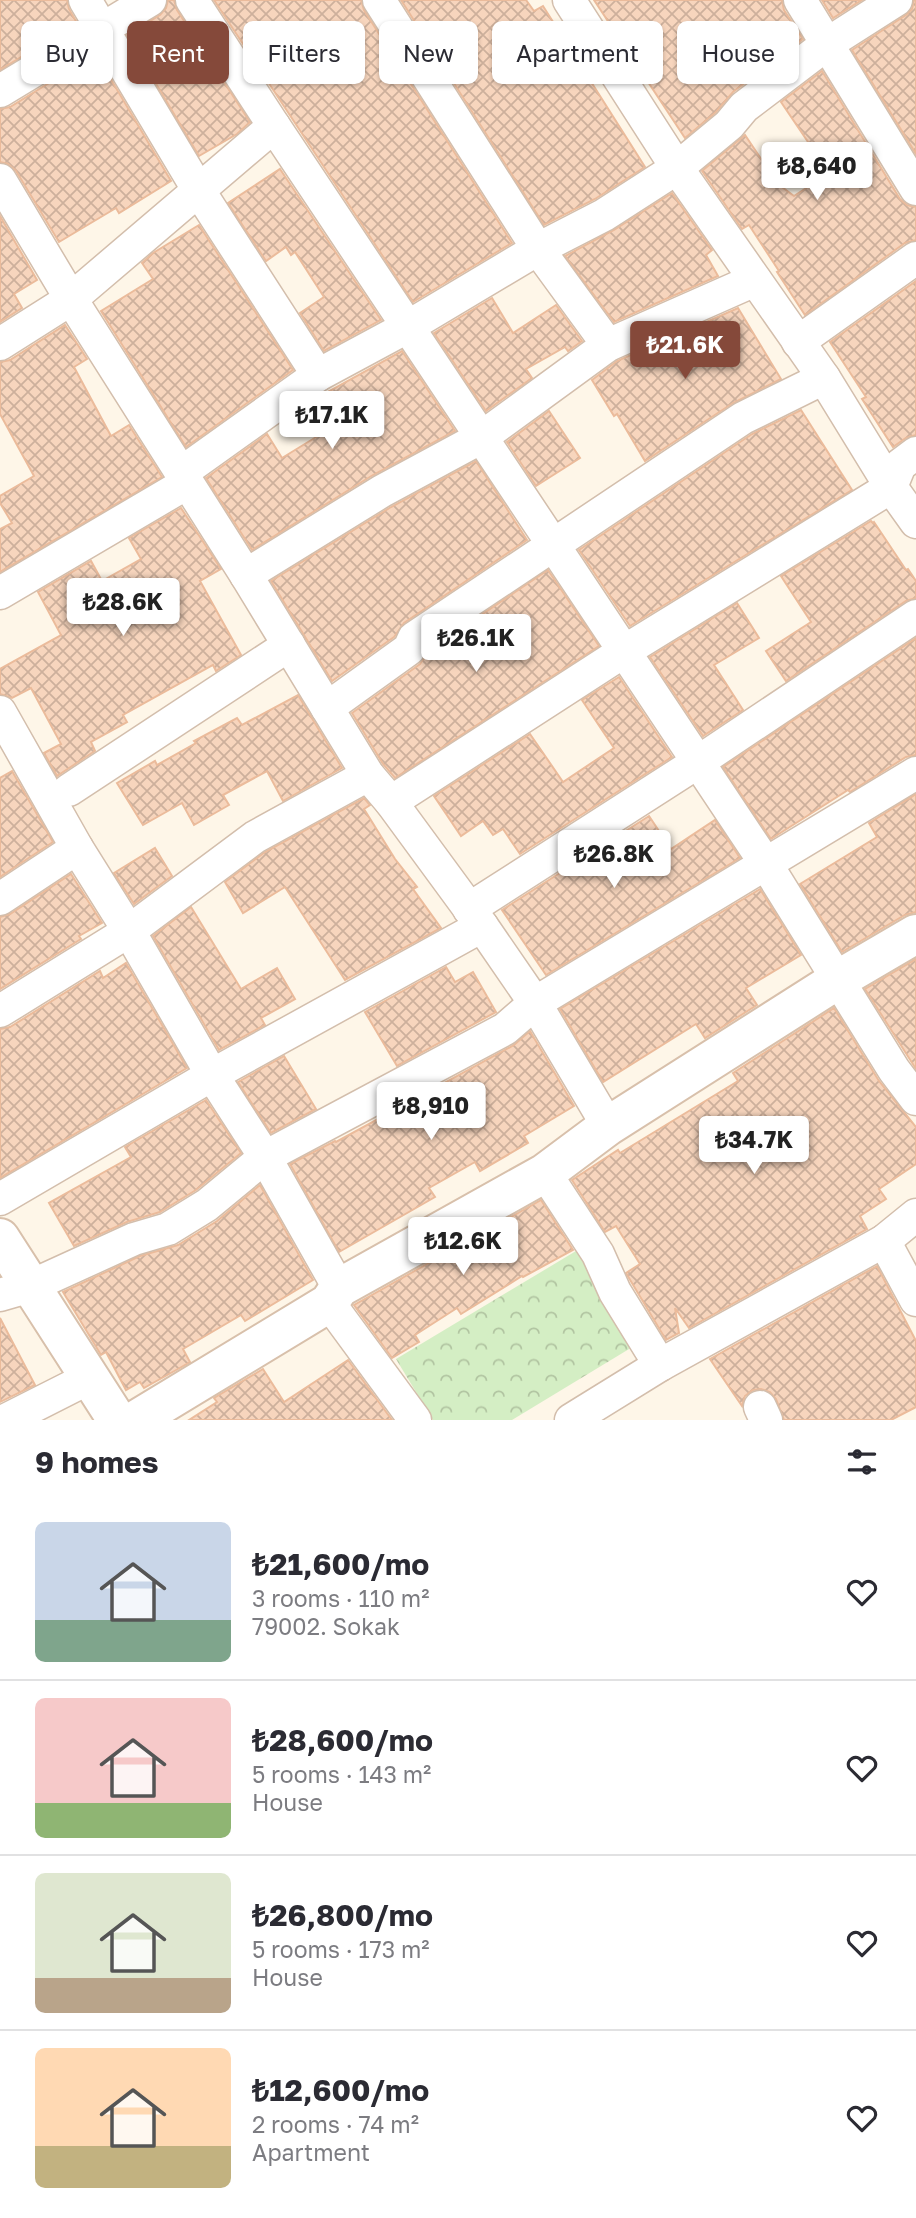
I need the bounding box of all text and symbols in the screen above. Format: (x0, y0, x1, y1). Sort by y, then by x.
chip: Buy (21, 21, 113, 84)
chip: Rent (127, 21, 229, 84)
chip: Filters (243, 21, 365, 84)
chip: New (379, 21, 478, 84)
chip: Apartment (492, 21, 663, 84)
chip: House (677, 21, 799, 84)
pin: ₺8,640 (760, 142, 874, 202)
text: ₺8,640 (777, 151, 857, 179)
pin: ₺21.6K (628, 322, 742, 381)
text: ₺21.6K (646, 330, 724, 358)
pin: ₺17.1K (275, 392, 389, 451)
text: ₺17.1K (295, 400, 369, 428)
pin: ₺28.6K (66, 578, 180, 638)
text: ₺28.6K (83, 587, 163, 615)
pin: ₺26.1K (419, 614, 533, 674)
text: ₺26.1K (437, 623, 515, 651)
pin: ₺26.8K (557, 830, 671, 890)
text: ₺26.8K (574, 839, 654, 867)
pin: ₺8,910 (374, 1082, 488, 1142)
text: ₺8,910 (393, 1091, 469, 1119)
pin: ₺34.7K (697, 1116, 811, 1176)
text: ₺34.7K (715, 1125, 793, 1153)
pin: ₺12.6K (406, 1218, 520, 1277)
text: ₺12.6K (424, 1226, 502, 1254)
icon: filters (843, 1443, 881, 1481)
text: 9 homes (35, 1444, 158, 1480)
text: ₺21,600/mo (252, 1546, 429, 1582)
icon: home (91, 1550, 175, 1634)
icon: heart (843, 1573, 881, 1611)
text: 3 rooms · 110 m² (252, 1584, 429, 1612)
text: 79002. Sokak (252, 1612, 400, 1640)
text: ₺28,600/mo (252, 1722, 433, 1758)
icon: home (91, 1726, 175, 1810)
icon: heart (843, 1749, 881, 1787)
text: 5 rooms · 143 m² (252, 1760, 431, 1788)
text: House (252, 1788, 323, 1816)
text: ₺26,800/mo (252, 1897, 433, 1933)
icon: home (91, 1901, 175, 1985)
icon: heart (843, 1924, 881, 1962)
text: 5 rooms · 173 m² (252, 1935, 430, 1963)
text: House (252, 1963, 323, 1991)
text: ₺12,600/mo (252, 2072, 429, 2108)
icon: home (91, 2076, 175, 2160)
icon: heart (843, 2099, 881, 2137)
text: 2 rooms · 74 m² (252, 2110, 419, 2138)
text: Apartment (252, 2138, 370, 2166)

